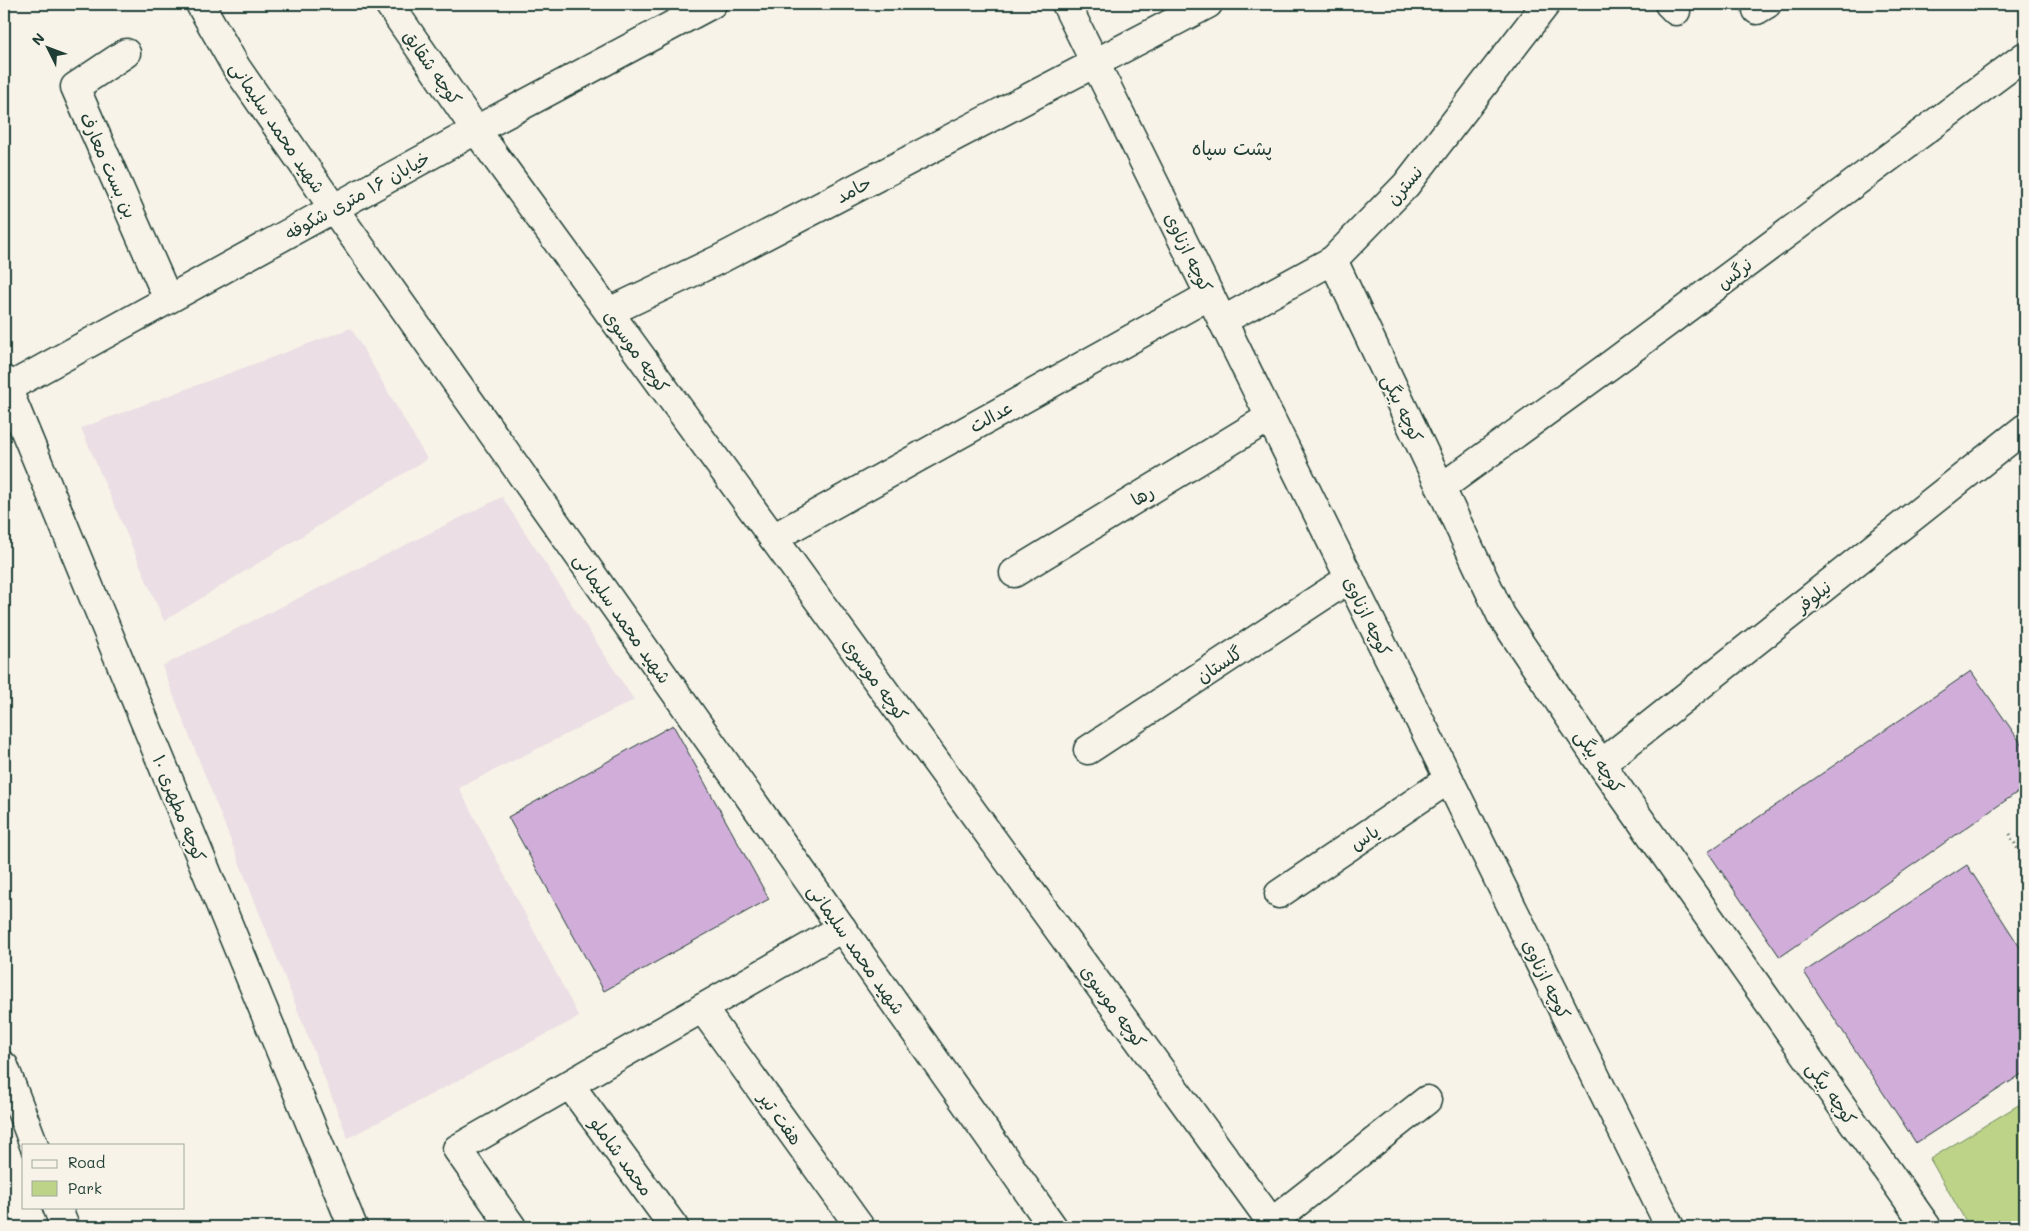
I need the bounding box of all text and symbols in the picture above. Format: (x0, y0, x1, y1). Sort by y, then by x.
north arrow (22, 22, 72, 72)
street label: کوچه شقایق (397, 25, 468, 110)
text: N (27, 29, 49, 49)
street label: شهید محمد سلیمانی (225, 56, 331, 198)
street label: بن بست معارف (75, 108, 143, 222)
district label: پشت سپاه (1192, 135, 1272, 161)
street label: خیابان ۱۶ متری شکوفه (280, 145, 434, 245)
street label: نسترن (1380, 160, 1428, 210)
street label: حامد (831, 170, 875, 208)
street label: کوچه ازناوی (1159, 208, 1219, 296)
street label: نرگس (1711, 252, 1757, 294)
street label: کوچه موسوی (598, 305, 675, 398)
street label: کوچه بیگی (1376, 370, 1429, 446)
street label: عدالت (965, 394, 1017, 438)
street label: رها (1126, 479, 1158, 511)
street label: شهید محمد سلیمانی (569, 548, 677, 688)
street label: کوچه ازناوی (1338, 572, 1398, 660)
street label: نیلوفر (1789, 575, 1836, 619)
street label: کوچه موسوی (837, 633, 914, 726)
street label: گلستان (1191, 640, 1247, 688)
street label: کوچه بیگی (1569, 724, 1630, 798)
street label: کوچه مطهری ۱۰ (147, 751, 212, 866)
street label: یاس (1345, 819, 1383, 855)
street label: شهید محمد سلیمانی (803, 879, 911, 1019)
street label: کوچه ازناوی (1517, 935, 1577, 1023)
street label: کوچه موسوی (1075, 960, 1152, 1053)
street label: کوچه بیگی (1801, 1057, 1863, 1130)
street label: هفت تیر (752, 1085, 808, 1149)
street label: محمد شاملو (584, 1111, 659, 1201)
legend (22, 1144, 185, 1208)
text: Road (68, 1152, 105, 1172)
text: Park (68, 1178, 102, 1198)

